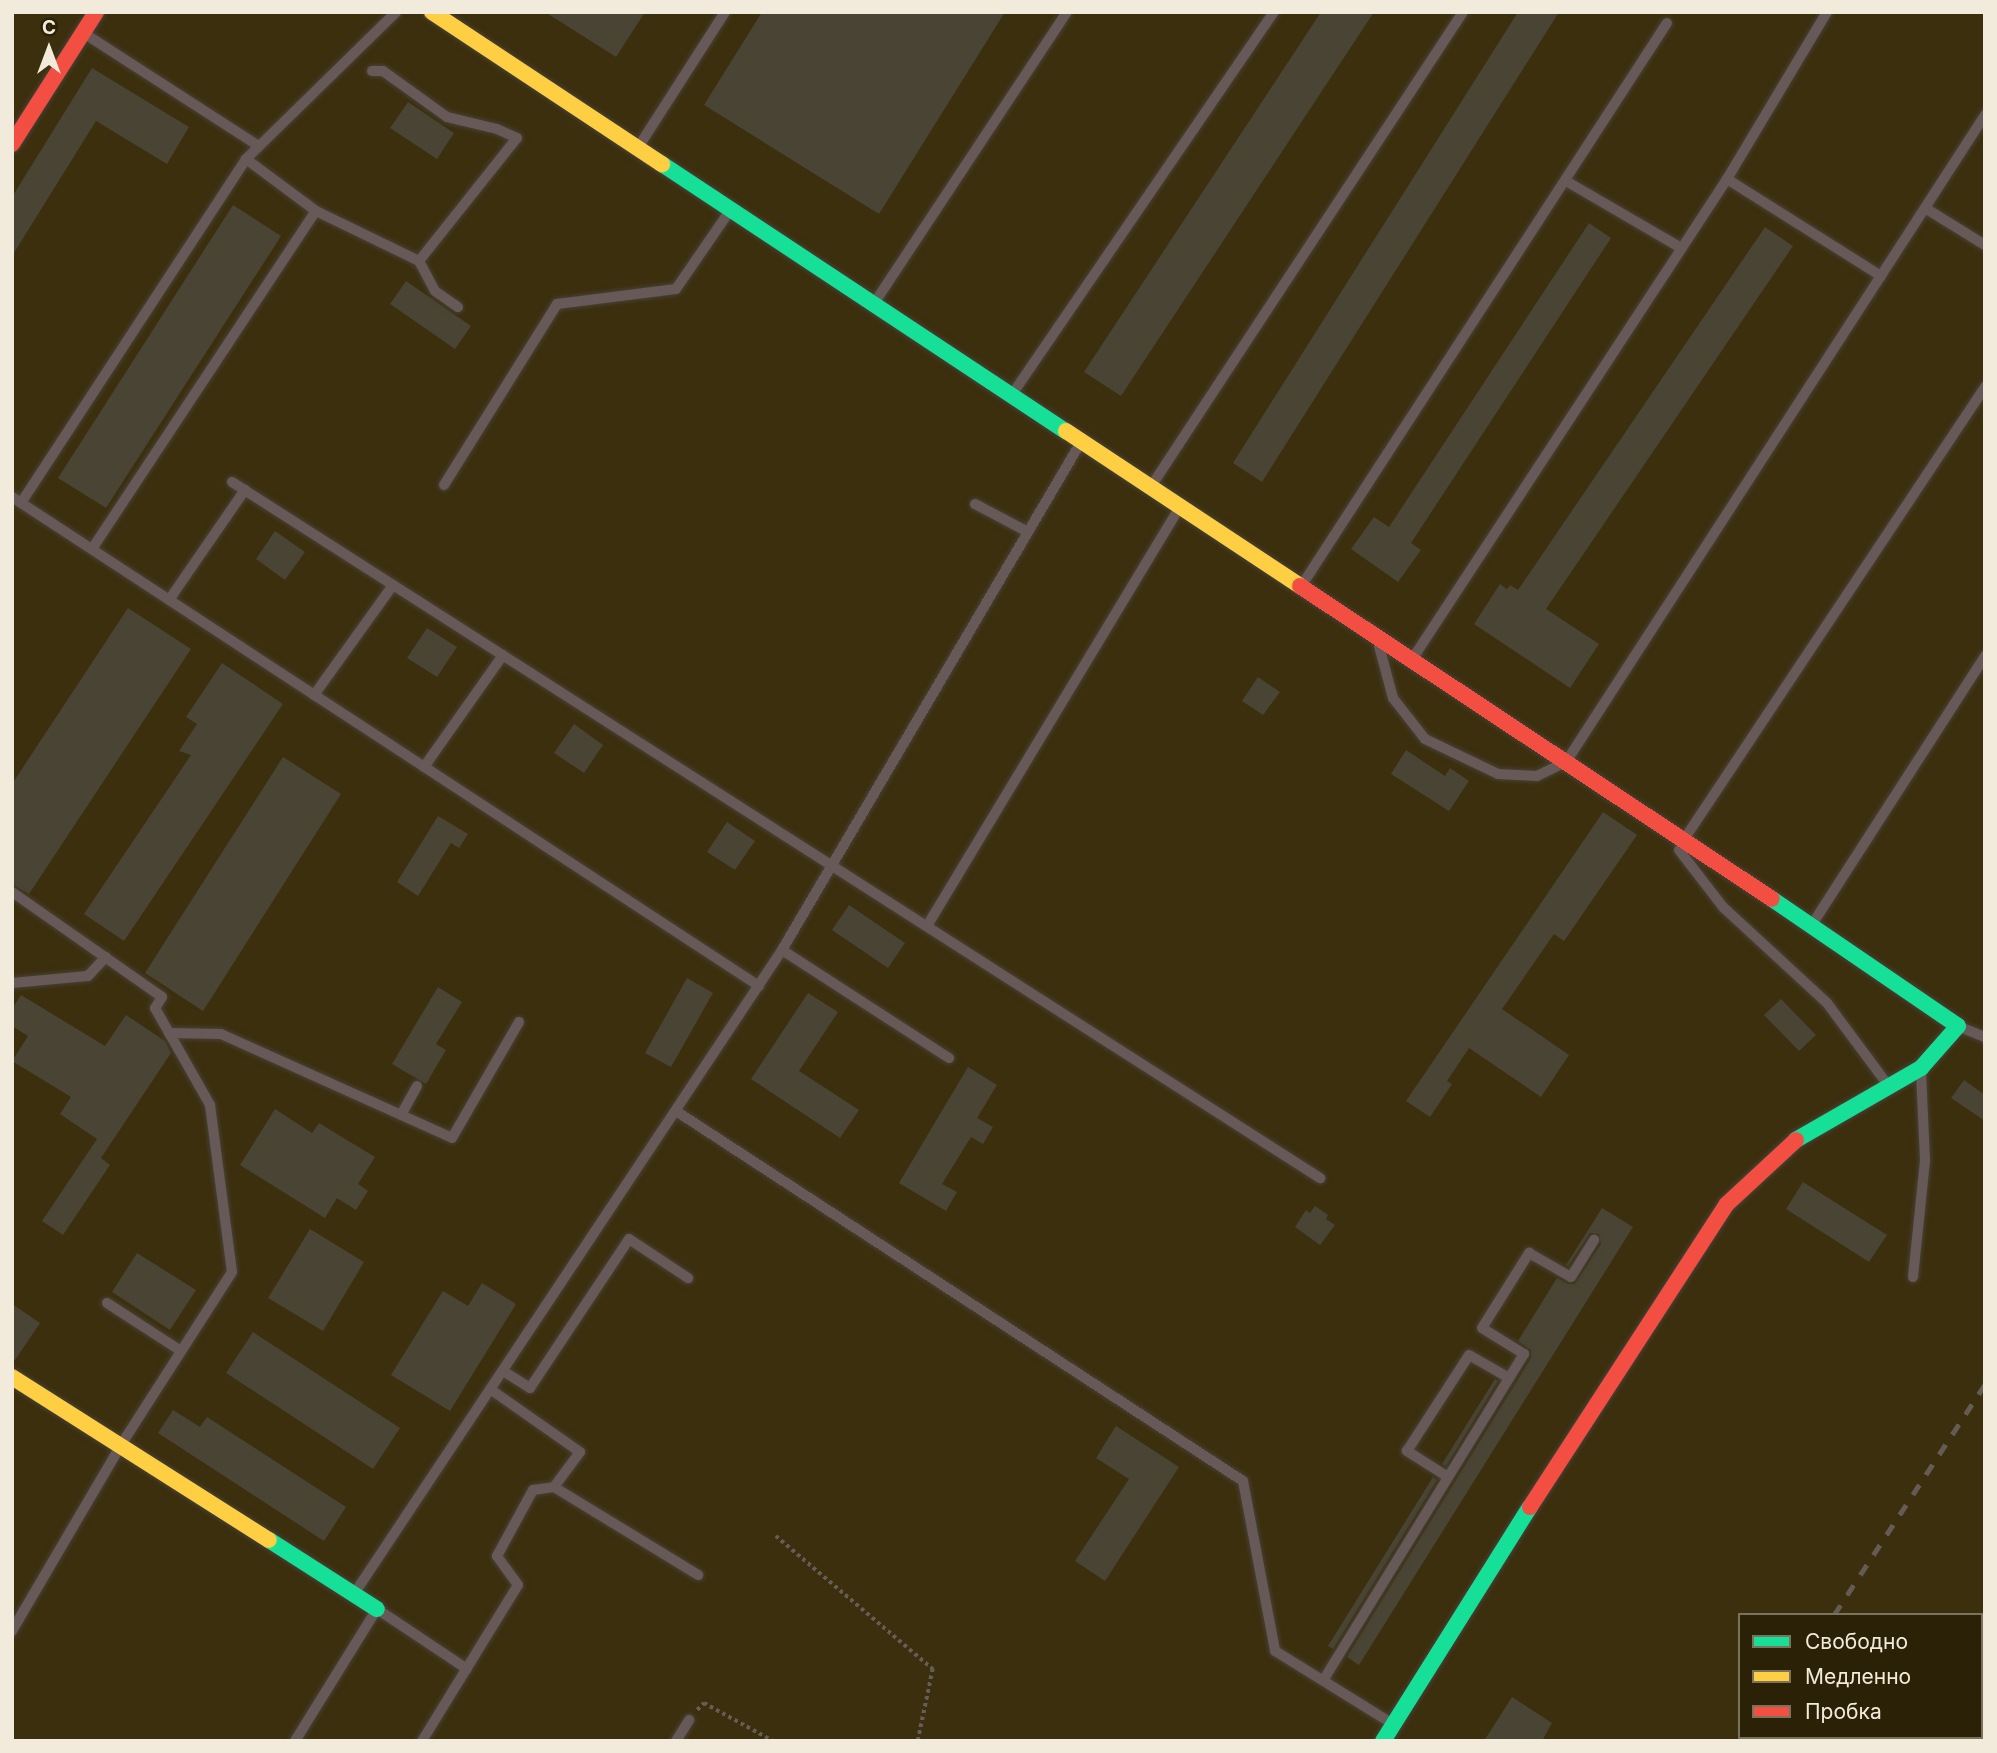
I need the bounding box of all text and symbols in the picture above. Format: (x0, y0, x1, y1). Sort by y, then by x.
north arrow (14, 14, 84, 84)
text: С (42, 16, 56, 39)
legend (1738, 1613, 1983, 1739)
text: Свободно (1805, 1629, 1908, 1654)
text: Медленно (1805, 1664, 1911, 1689)
text: Пробка (1805, 1699, 1882, 1724)

